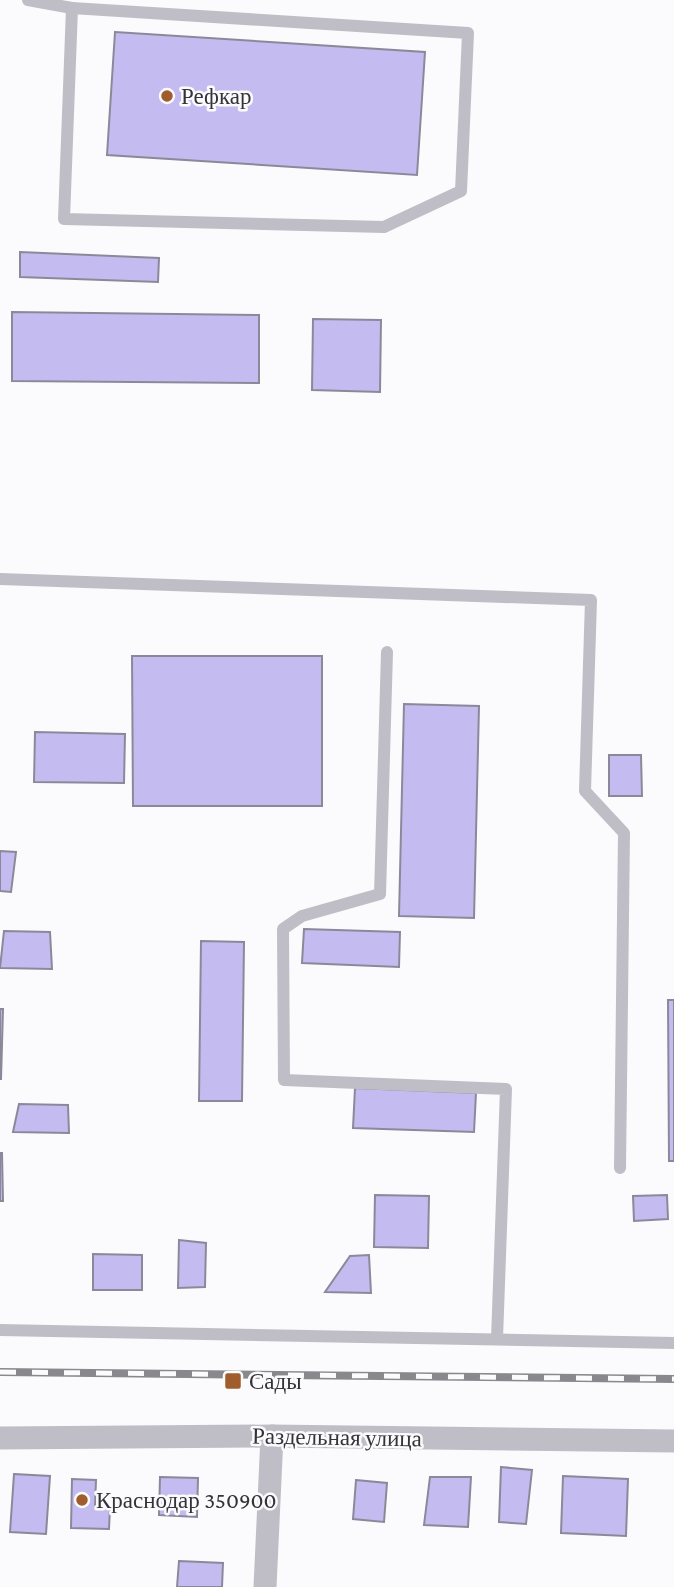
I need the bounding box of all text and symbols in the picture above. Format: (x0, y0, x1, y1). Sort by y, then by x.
place label: Рефкар (181, 83, 251, 109)
marker: Рефкар (159, 88, 175, 104)
place label: Сады (249, 1368, 302, 1394)
marker: Сады (223, 1371, 243, 1391)
street label: Раздельная улица (252, 1423, 422, 1451)
place label: Краснодар 350900 (96, 1487, 277, 1513)
marker: Краснодар 350900 (74, 1492, 90, 1508)

